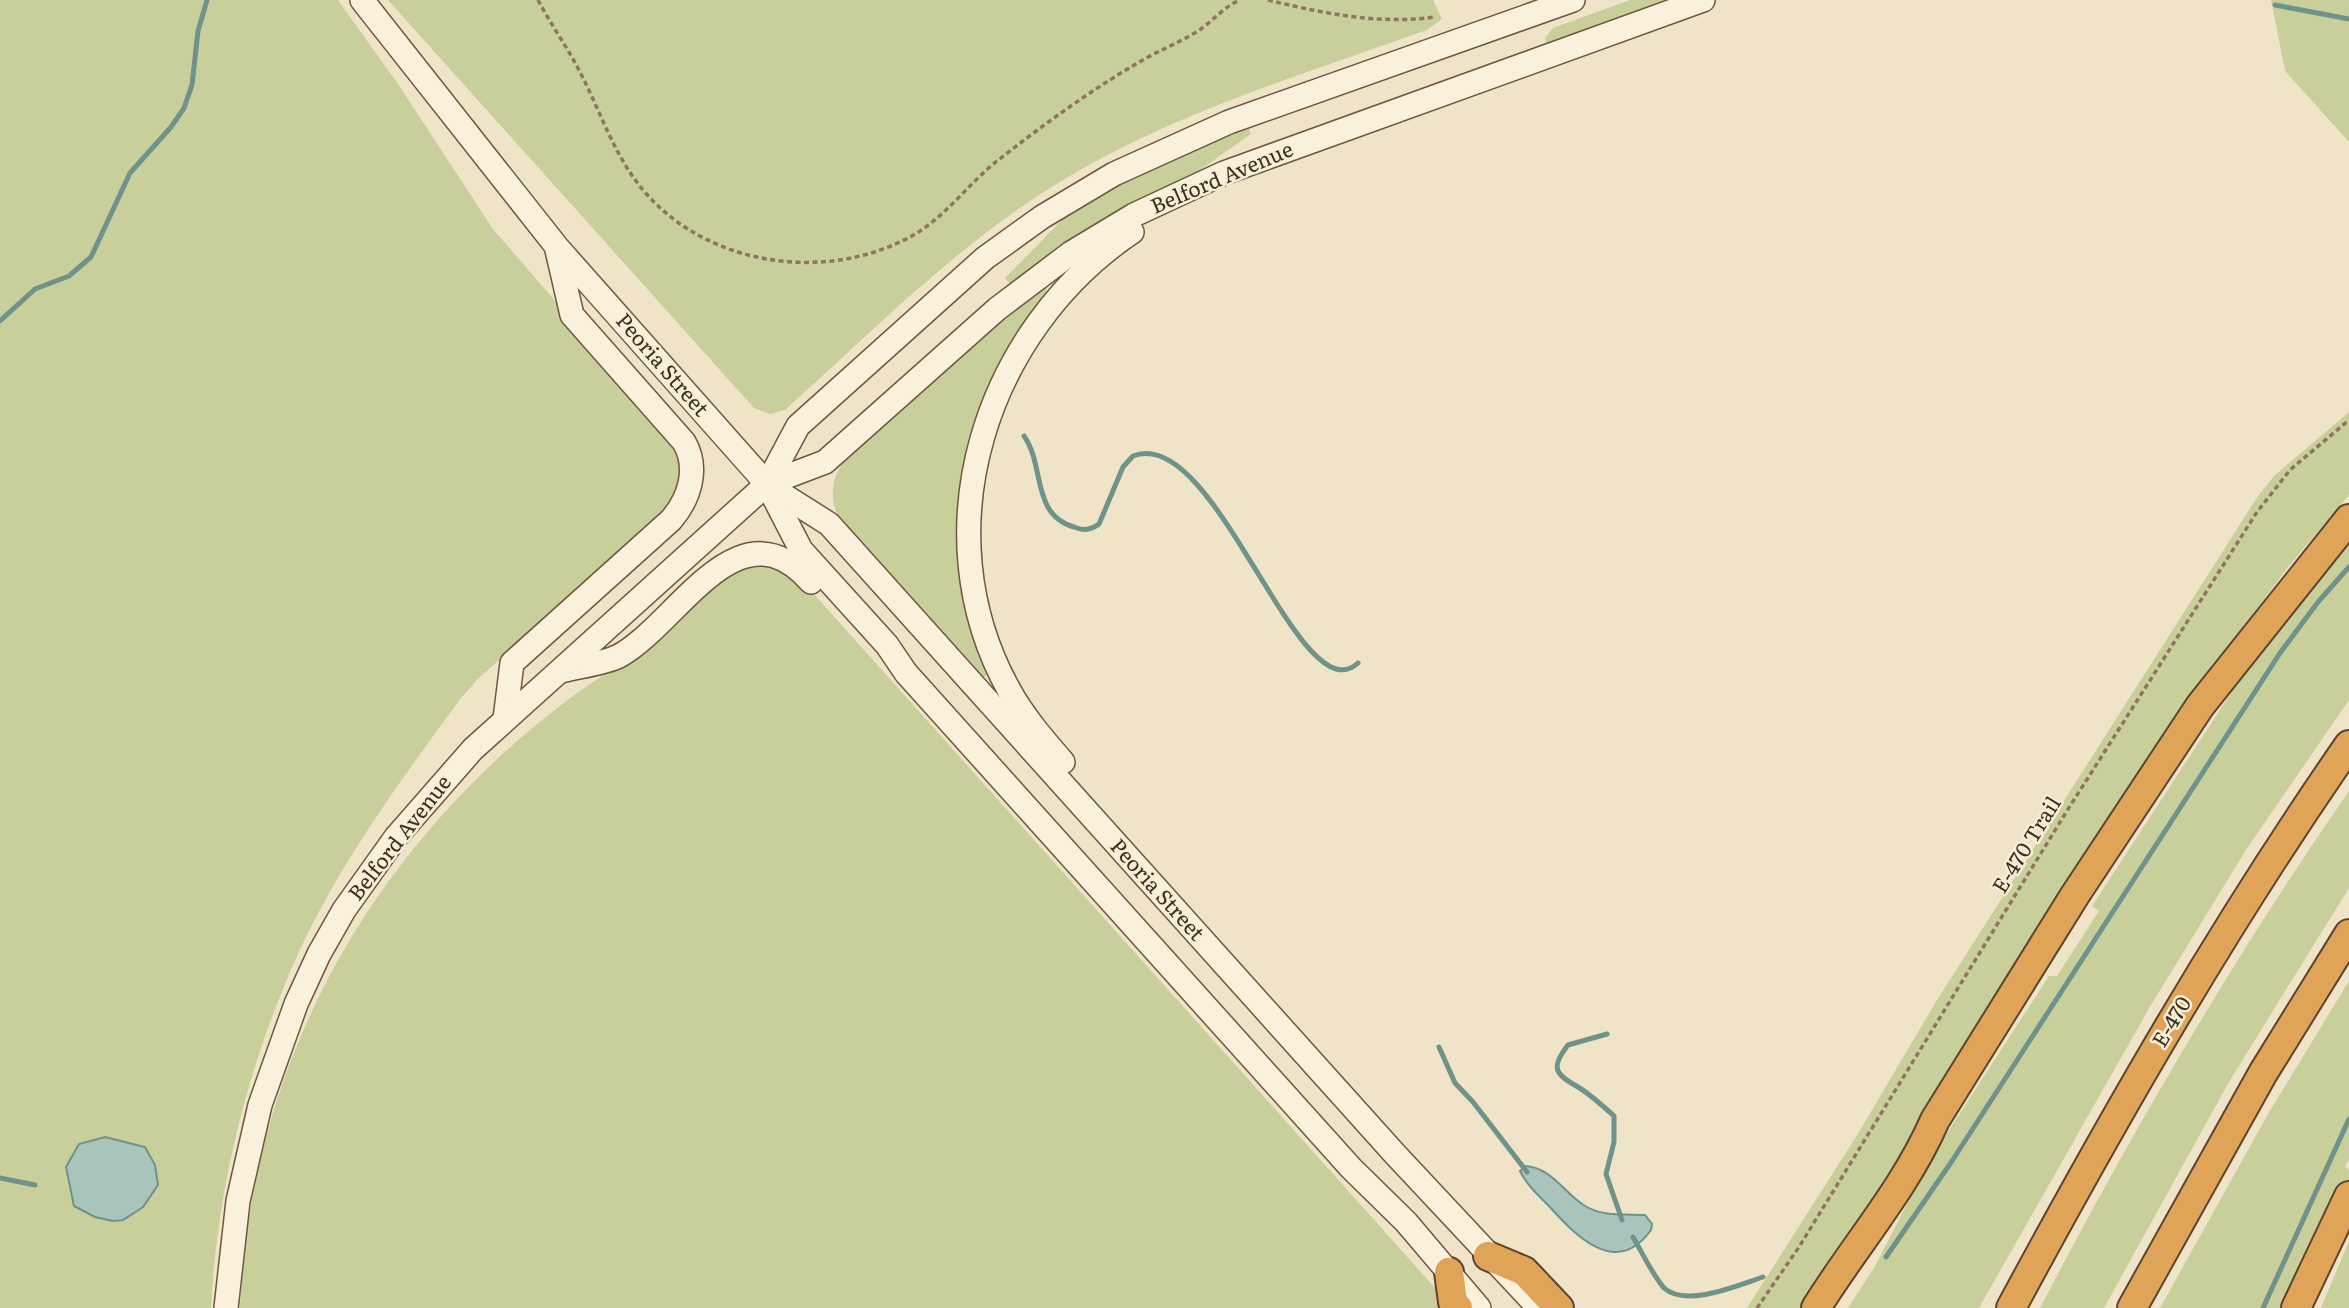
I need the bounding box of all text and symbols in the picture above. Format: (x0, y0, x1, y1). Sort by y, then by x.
street label: Belford Avenue (1145, 132, 1297, 220)
street label: Peoria Street (610, 305, 718, 422)
street label: Belford Avenue (339, 767, 457, 906)
street label: E-470 Trail (1983, 789, 2067, 898)
street label: Peoria Street (1104, 830, 1214, 947)
street label: E-470 (2143, 989, 2197, 1052)

